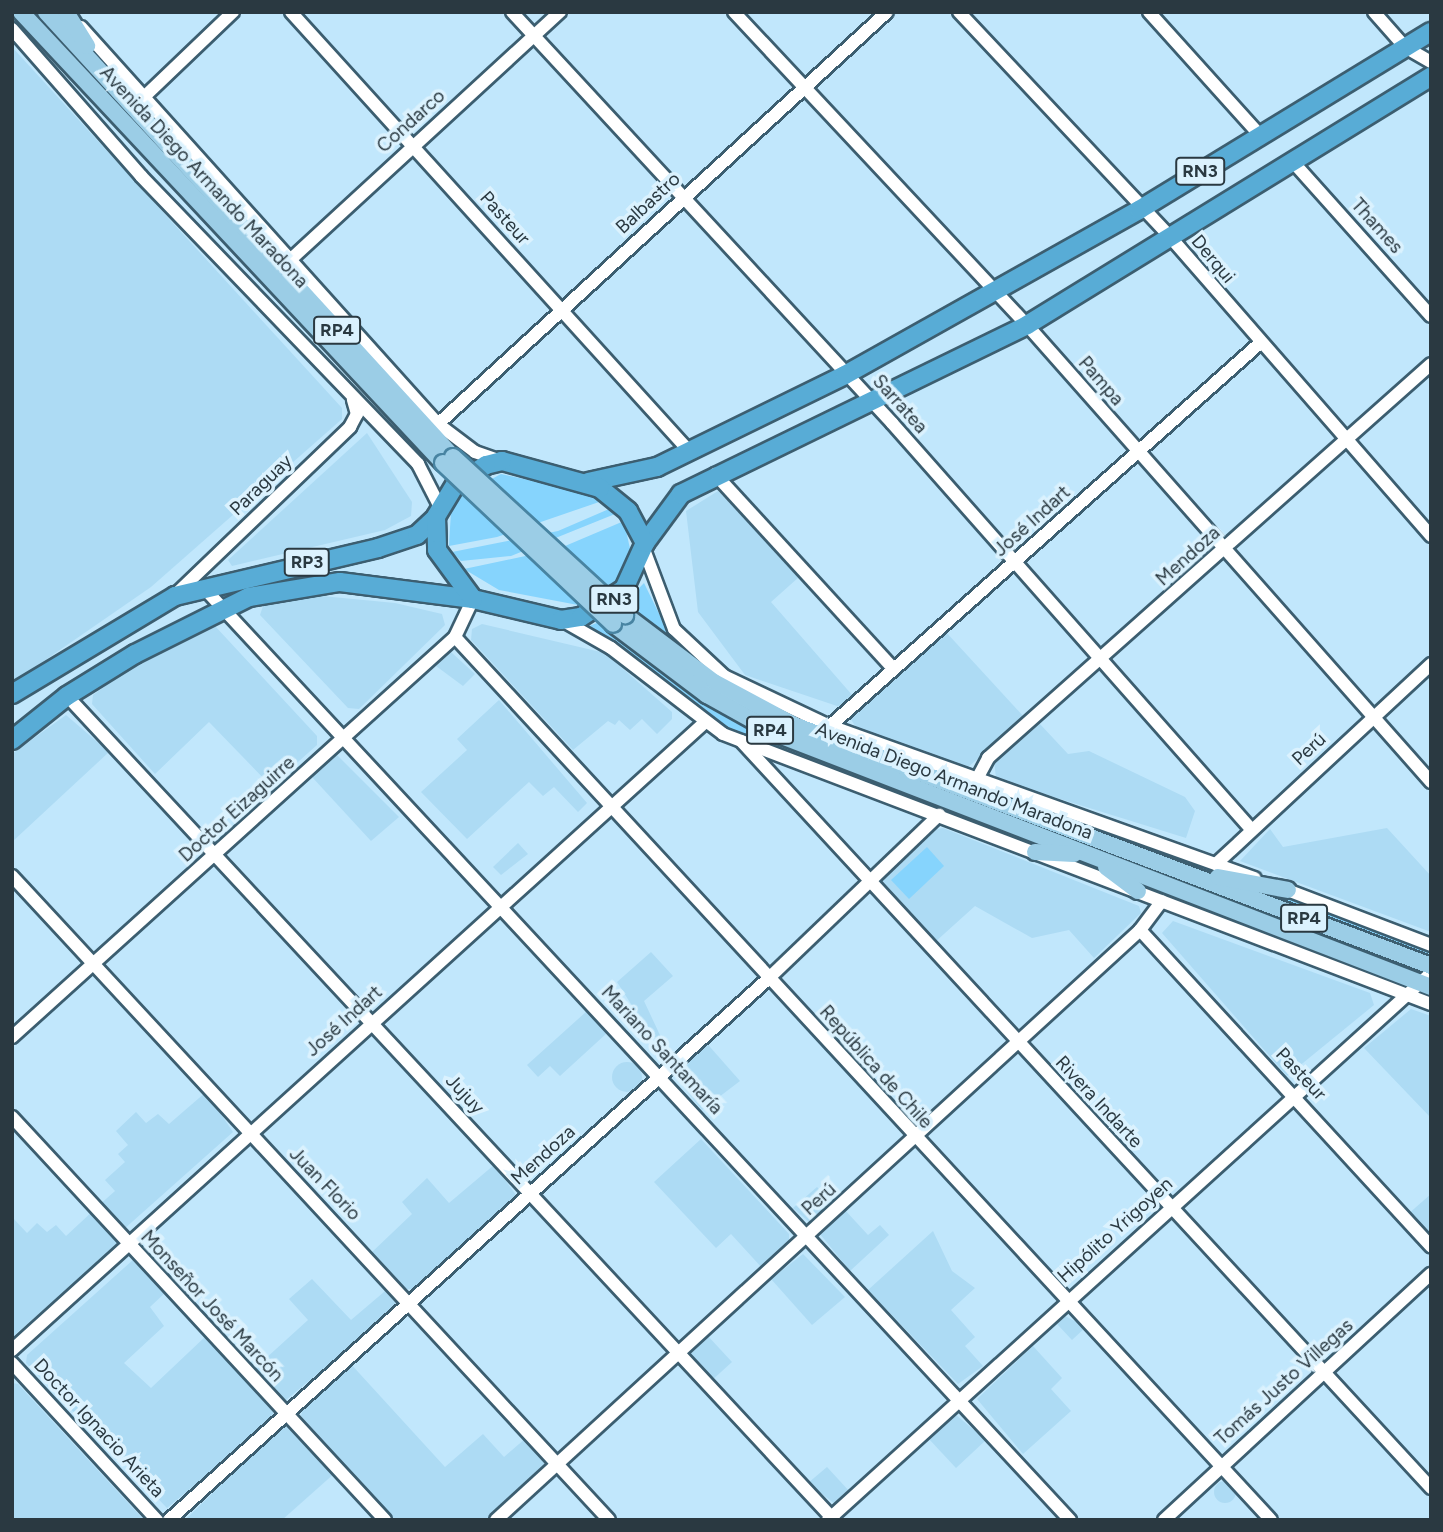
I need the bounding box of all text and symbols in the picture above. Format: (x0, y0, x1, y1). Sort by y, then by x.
street label: Avenida Diego Armando Maradona (95, 61, 313, 293)
street label: Condarco (372, 84, 450, 158)
road number: RN3 (1174, 156, 1226, 186)
street label: Balbastro (611, 167, 685, 239)
street label: Pasteur (475, 187, 535, 249)
street label: Thames (1346, 194, 1408, 258)
street label: Derqui (1186, 230, 1240, 288)
road number: RP4 (312, 316, 362, 344)
street label: Pampa (1074, 352, 1128, 410)
street label: Sarratea (868, 370, 932, 438)
street label: Paraguay (225, 450, 297, 520)
street label: José Indart (989, 481, 1075, 561)
street label: Mendoza (1151, 521, 1225, 591)
road number: RP3 (282, 548, 332, 576)
road number: RN3 (588, 584, 640, 614)
road number: RP4 (746, 716, 794, 744)
street label: Avenida Diego Armando Maradona (812, 718, 1096, 844)
street label: Perú (1287, 728, 1331, 770)
street label: Doctor Eizaguirre (174, 751, 300, 867)
road number: RP4 (1280, 903, 1328, 932)
street label: José Indart (301, 981, 387, 1061)
street label: Mariano Santamaría (596, 981, 728, 1119)
street label: República de Chile (815, 1001, 937, 1133)
street label: Pasteur (1271, 1043, 1331, 1105)
street label: Rivera Indarte (1051, 1051, 1147, 1153)
street label: Jujuy (441, 1069, 489, 1119)
street label: Mendoza (506, 1120, 580, 1190)
street label: Juan Florio (285, 1143, 365, 1225)
street label: Hipólito Yrigoyen (1053, 1172, 1177, 1288)
street label: Perú (797, 1178, 841, 1220)
street label: Monseñor José Marcón (136, 1226, 288, 1386)
street label: Tomás Justo Villegas (1210, 1314, 1358, 1450)
street label: Doctor Ignacio Arieta (29, 1354, 169, 1502)

